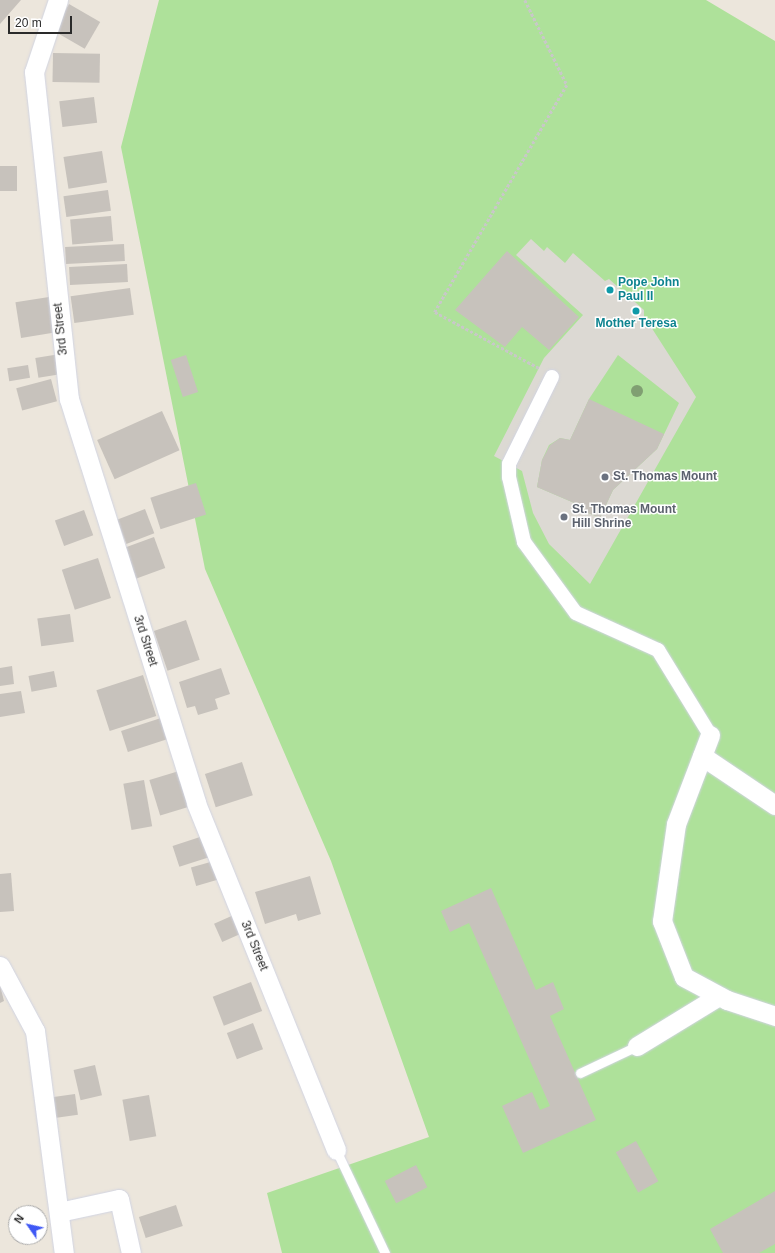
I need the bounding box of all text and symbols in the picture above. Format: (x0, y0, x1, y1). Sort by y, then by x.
scale bar (10, 8, 74, 34)
text: 20 m (15, 16, 42, 30)
place label: Pope John Paul II (618, 276, 679, 304)
marker: Pope John Paul II (605, 285, 615, 295)
street label: 3rd Street (51, 302, 71, 356)
marker: Mother Teresa (631, 306, 641, 316)
place label: Mother Teresa (595, 317, 677, 331)
place label: St. Thomas Mount (613, 470, 717, 484)
marker: St. Thomas Mount (600, 472, 610, 482)
place label: St. Thomas Mount Hill Shrine (572, 503, 676, 531)
marker: St. Thomas Mount Hill Shrine (559, 512, 569, 522)
street label: 3rd Street (130, 614, 160, 668)
street label: 3rd Street (237, 919, 271, 973)
north arrow (8, 1205, 48, 1245)
text: N (12, 1212, 26, 1226)

